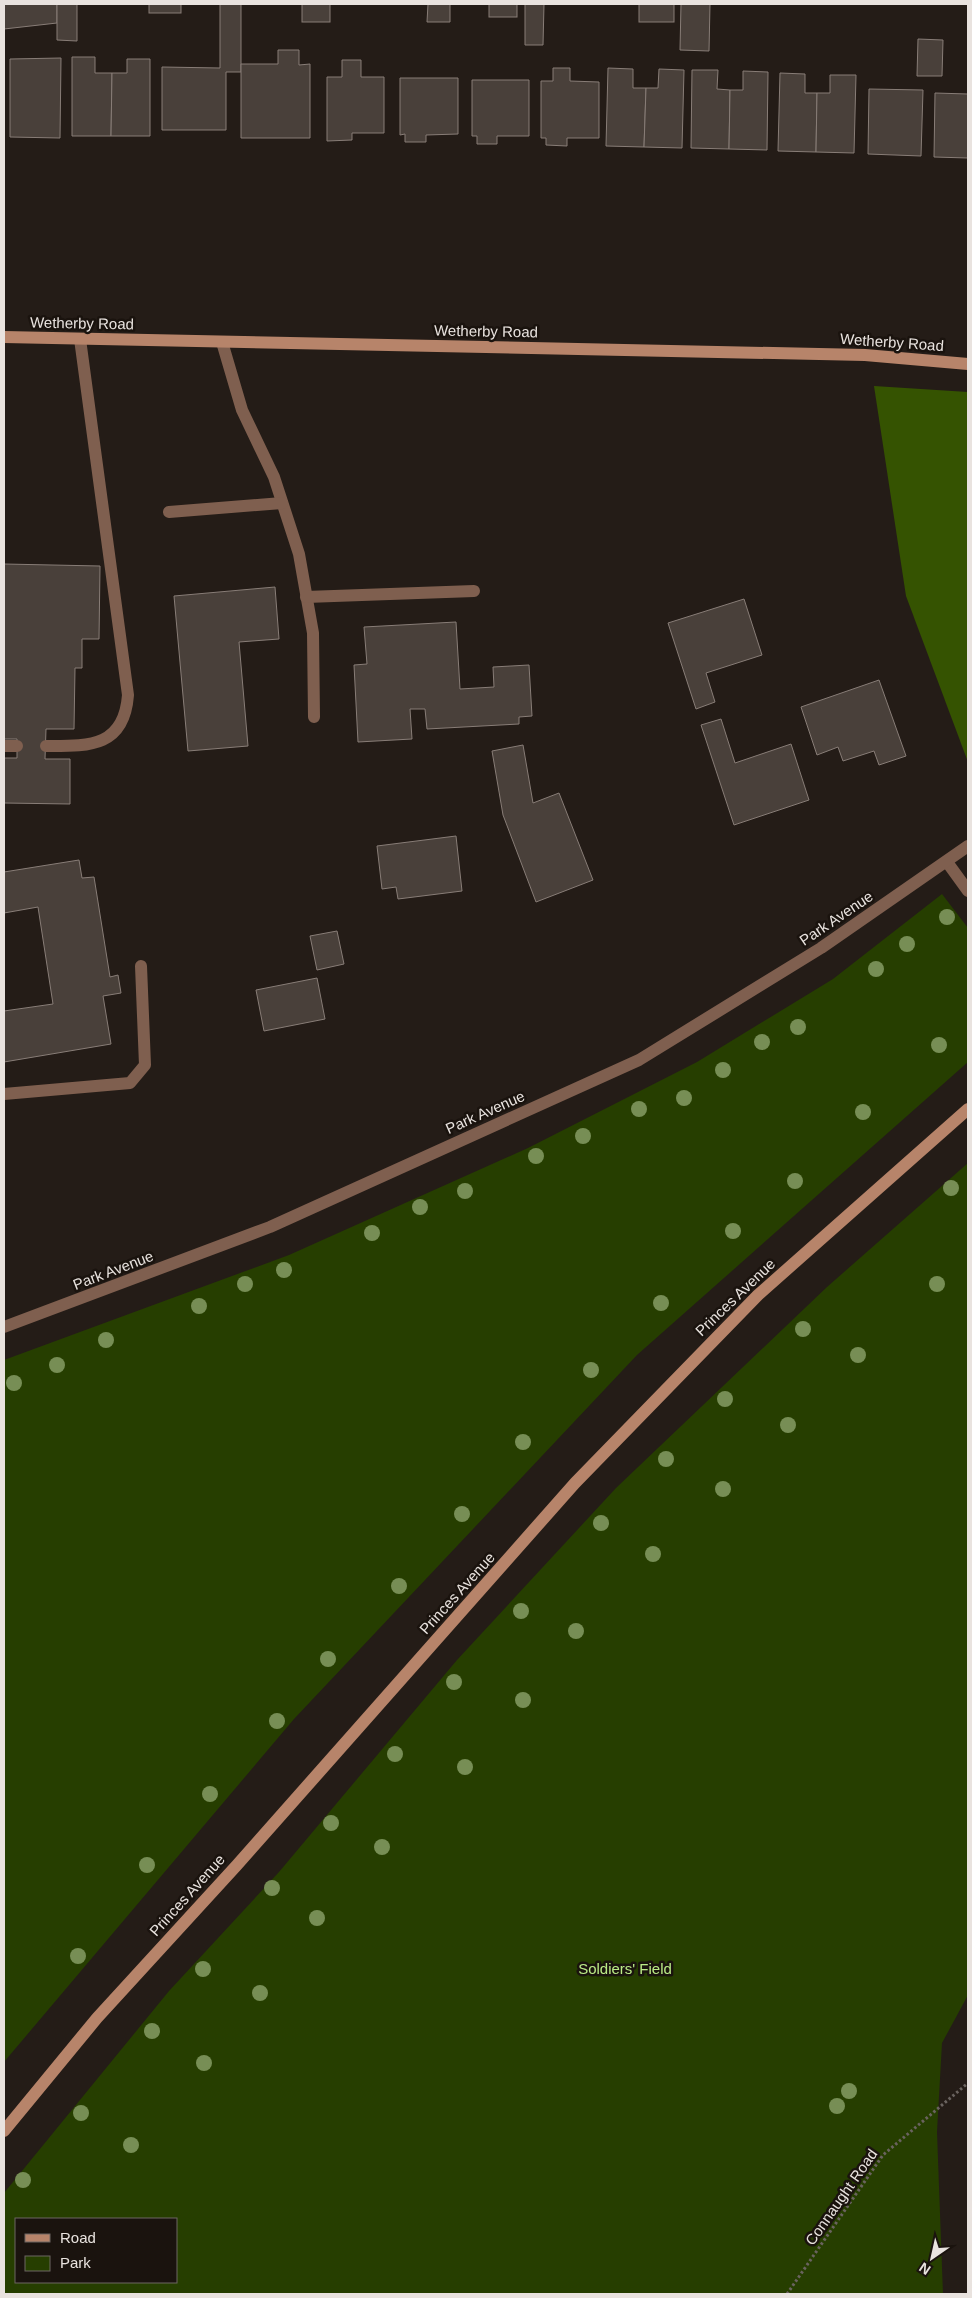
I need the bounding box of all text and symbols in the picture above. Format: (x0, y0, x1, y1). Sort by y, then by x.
street label: Wetherby Road (30, 314, 134, 332)
street label: Wetherby Road (434, 322, 538, 340)
street label: Wetherby Road (840, 330, 944, 354)
street label: Park Avenue (796, 887, 876, 949)
street label: Park Avenue (443, 1087, 527, 1137)
street label: Park Avenue (70, 1247, 156, 1293)
street label: Princes Avenue (692, 1255, 778, 1339)
street label: Princes Avenue (416, 1549, 498, 1637)
street label: Princes Avenue (146, 1851, 228, 1939)
park label: Soldiers' Field (578, 1960, 672, 1977)
street label: Connaught Road (802, 2146, 880, 2248)
legend (15, 2218, 178, 2283)
text: Road (60, 2229, 96, 2246)
north arrow (907, 2233, 957, 2283)
text: Park (60, 2254, 91, 2271)
text: N (916, 2259, 933, 2278)

